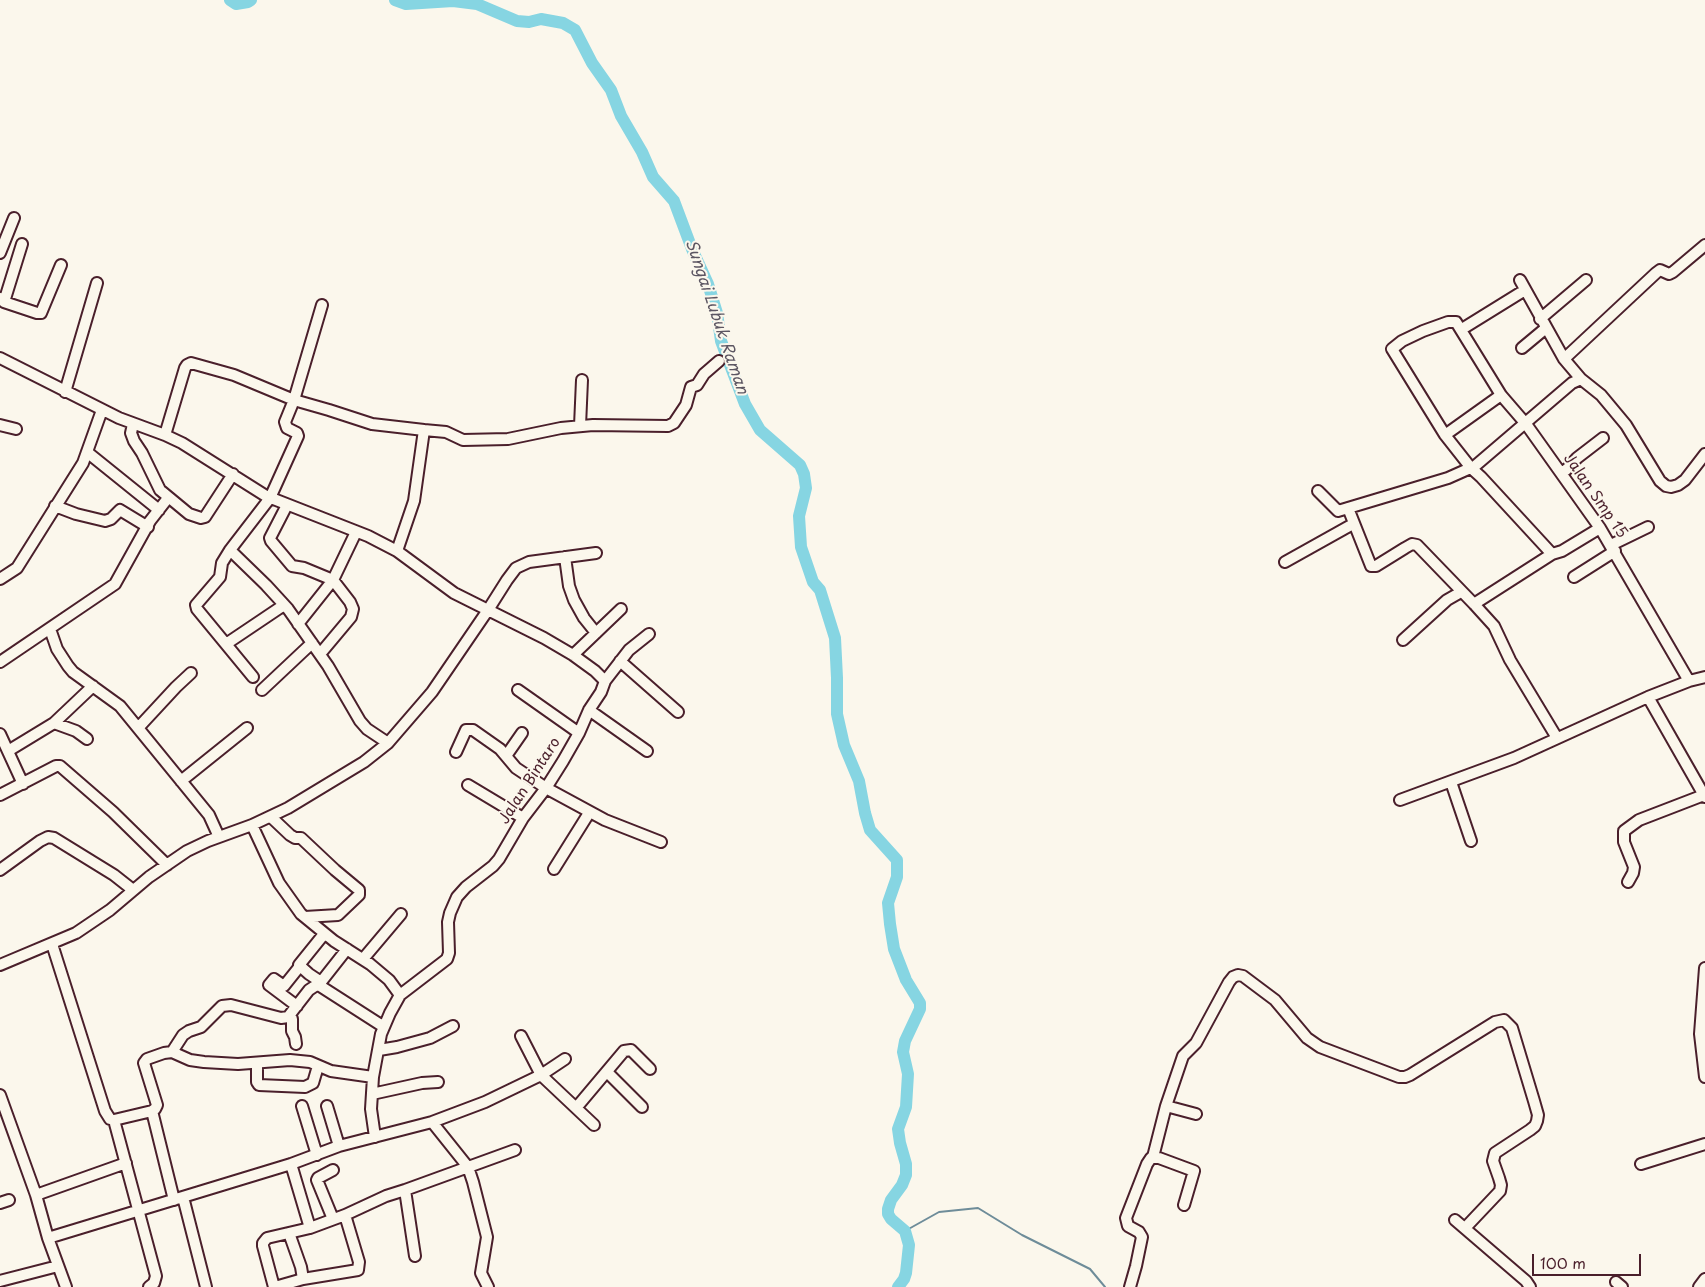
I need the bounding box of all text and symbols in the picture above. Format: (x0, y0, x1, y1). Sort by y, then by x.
water label: Sungai Lubuk Raman (680, 237, 752, 397)
street label: Jalan Smp 15 (1559, 450, 1631, 542)
street label: Jalan Bintaro (495, 734, 565, 828)
scale bar (1535, 1244, 1644, 1276)
text: 100 m (1540, 1251, 1586, 1274)

